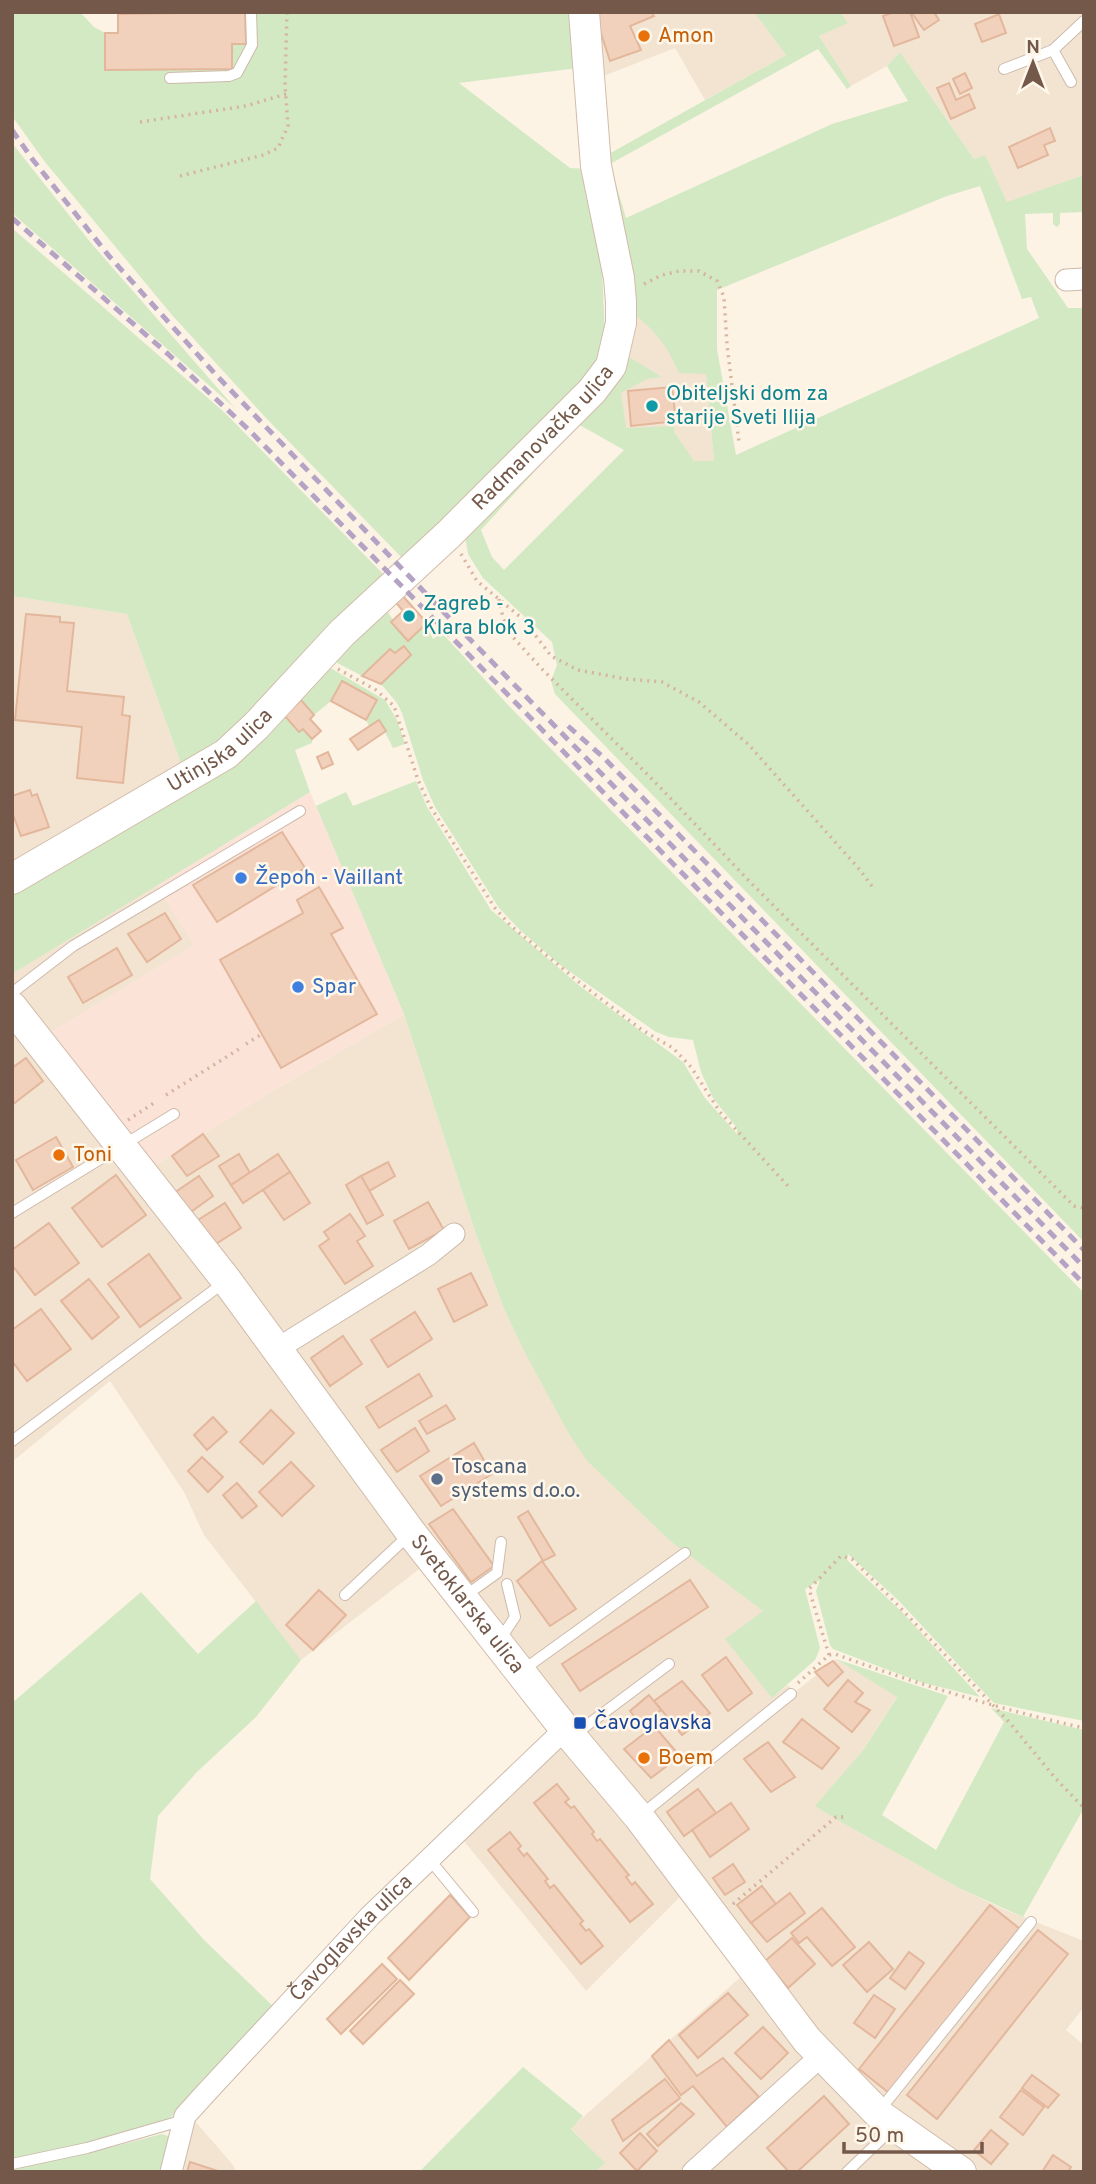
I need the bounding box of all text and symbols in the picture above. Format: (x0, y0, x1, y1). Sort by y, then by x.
place label: Amon (658, 23, 714, 50)
marker: Amon (636, 28, 652, 44)
north arrow (998, 28, 1068, 98)
text: N (1026, 36, 1040, 60)
street label: Radmanovačka ulica (466, 360, 620, 517)
place label: Obiteljski dom za starije Sveti Ilija (666, 381, 828, 432)
marker: Obiteljski dom za starije Sveti Ilija (644, 398, 660, 414)
place label: Zagreb - Klara blok 3 (423, 591, 535, 642)
marker: Zagreb - Klara blok 3 (401, 608, 417, 624)
street label: Utinjska ulica (162, 703, 279, 799)
place label: Žepoh - Vaillant (255, 864, 403, 892)
marker: Žepoh - Vaillant (233, 870, 249, 886)
place label: Spar (312, 974, 356, 1001)
marker: Spar (290, 979, 306, 995)
place label: Toni (73, 1142, 112, 1169)
marker: Toni (51, 1147, 67, 1163)
place label: Toscana systems d.o.o. (451, 1454, 580, 1505)
marker: Toscana systems d.o.o. (429, 1471, 445, 1487)
street label: Svetoklarska ulica (404, 1529, 530, 1679)
place label: Čavoglavska (594, 1709, 711, 1737)
marker: Čavoglavska (572, 1715, 588, 1731)
place label: Boem (658, 1745, 713, 1772)
marker: Boem (636, 1750, 652, 1766)
street label: Čavoglavska ulica (283, 1869, 418, 2008)
scale bar (844, 2110, 982, 2154)
text: 50 m (855, 2123, 904, 2150)

